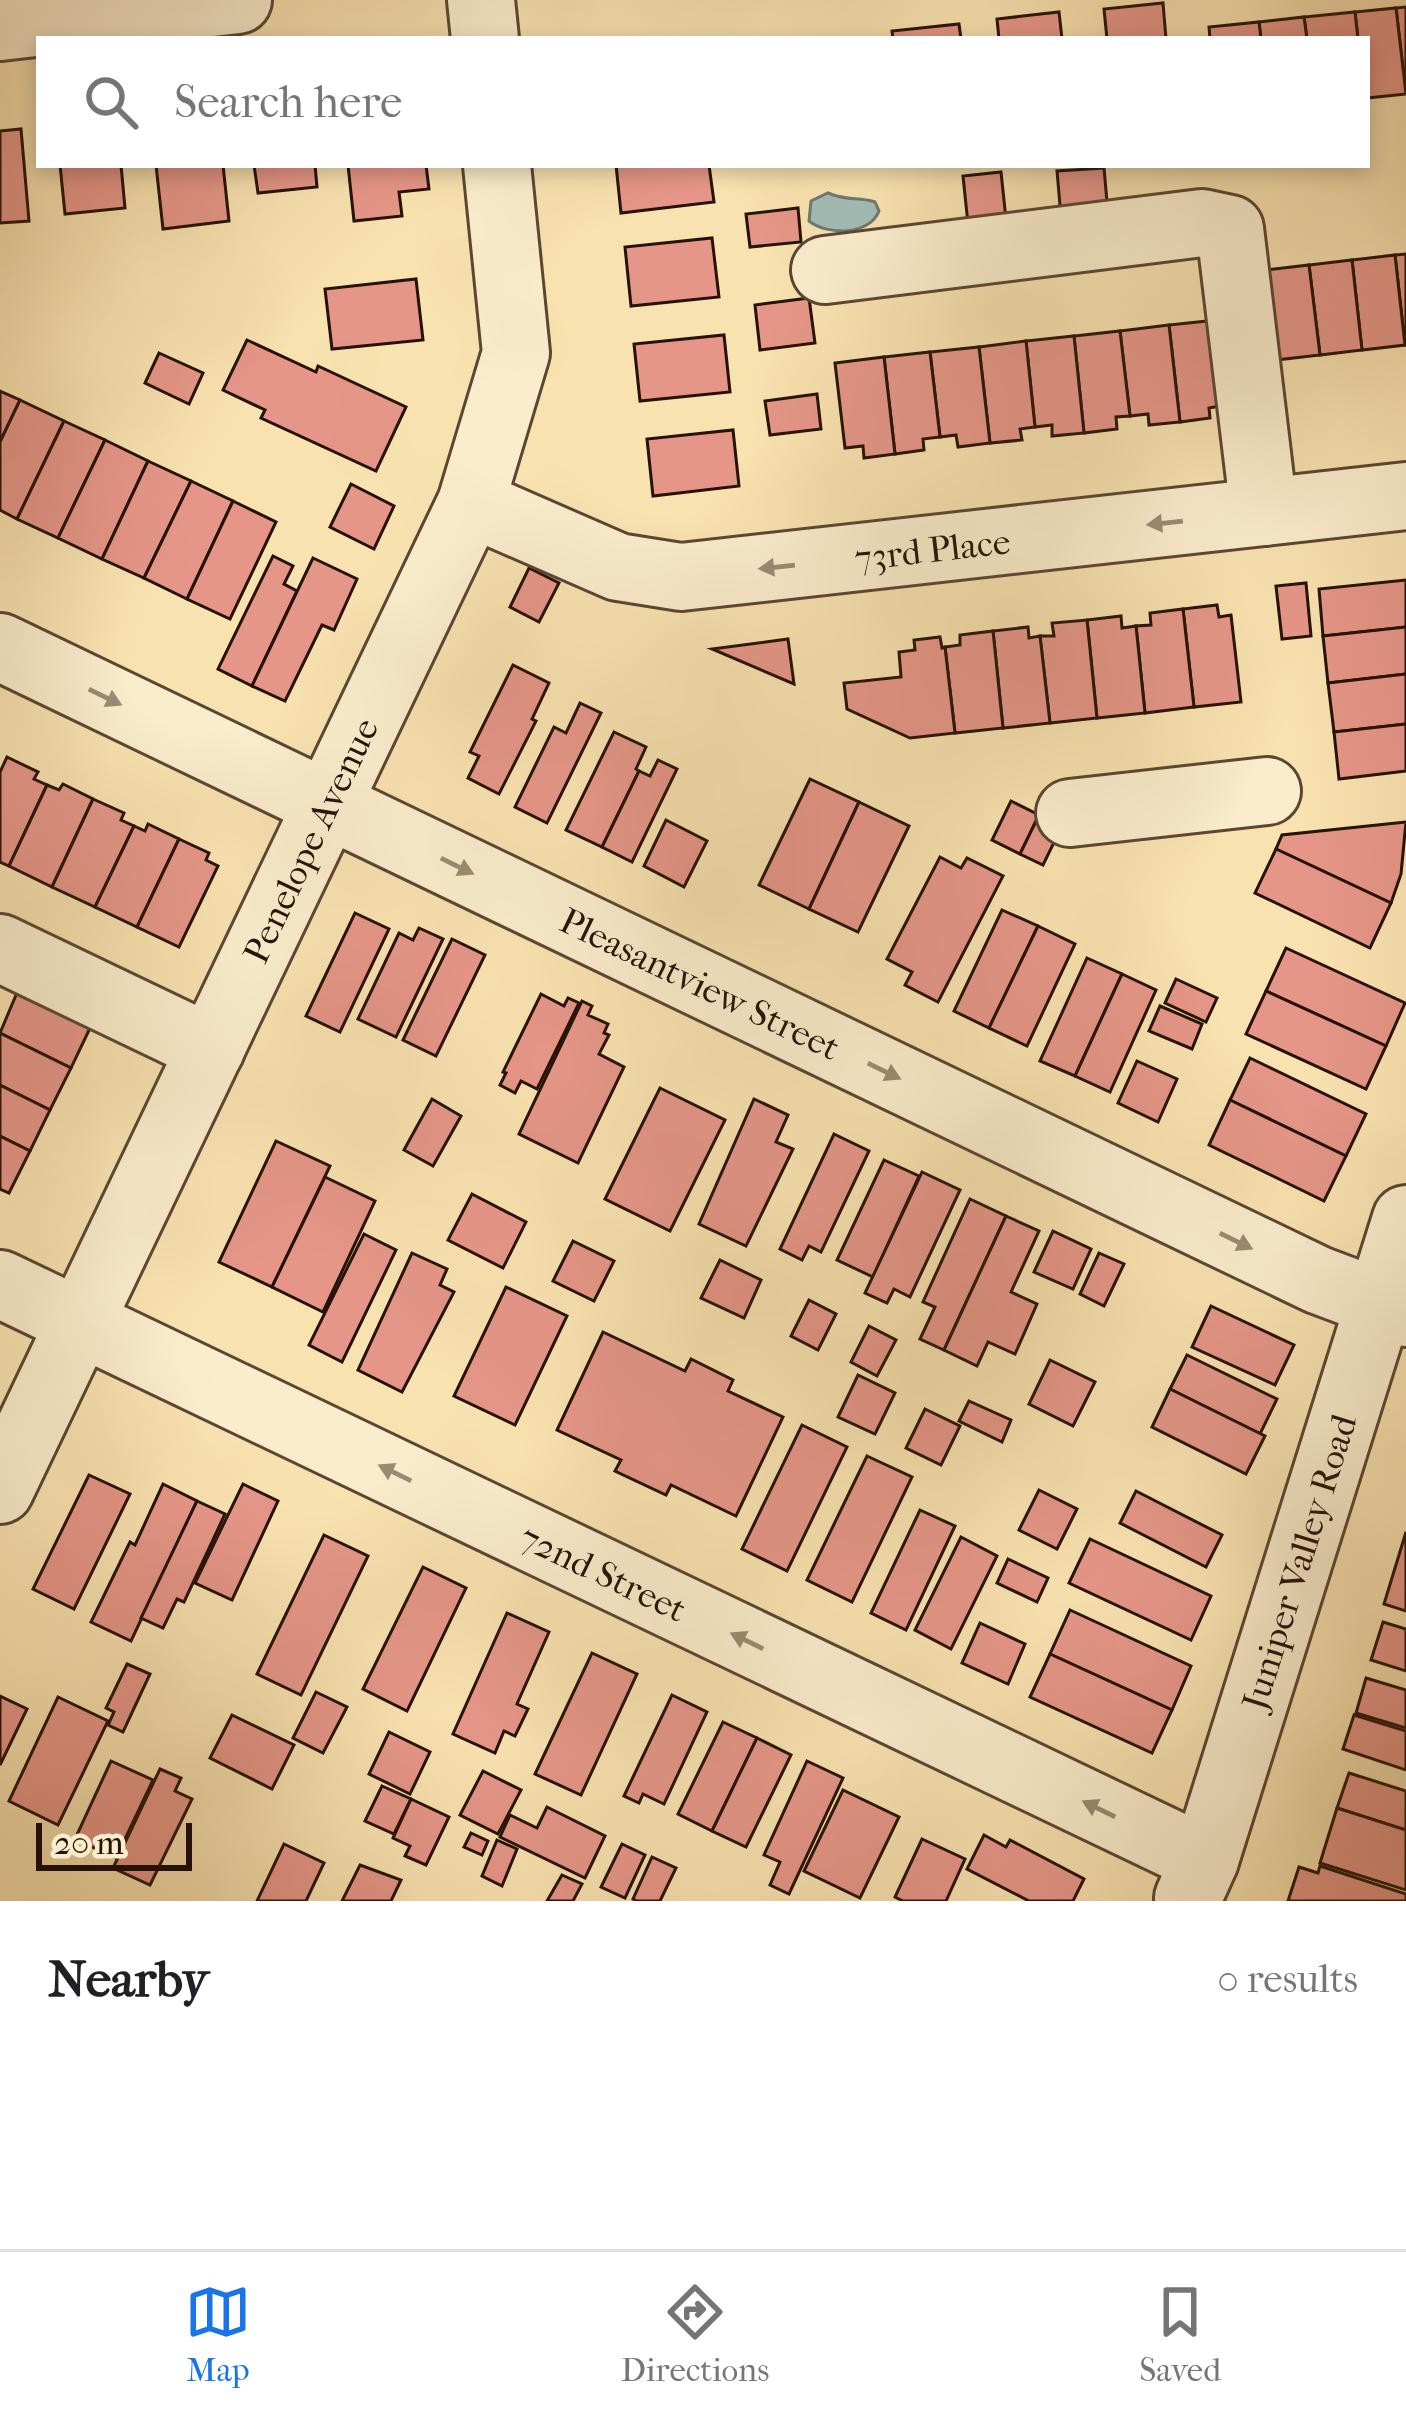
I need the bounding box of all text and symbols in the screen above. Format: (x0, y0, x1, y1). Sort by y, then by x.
search box (36, 36, 1370, 168)
icon: search (78, 69, 144, 135)
text: Search here (174, 76, 402, 129)
one-way arrow (1145, 514, 1183, 533)
street label: 73rd Place (852, 520, 1012, 579)
one-way arrow (758, 557, 795, 576)
one-way arrow (88, 687, 123, 707)
street label: Penelope Avenue (235, 711, 387, 970)
one-way arrow (440, 856, 475, 876)
street label: Pleasantview Street (553, 899, 847, 1069)
one-way arrow (867, 1061, 902, 1081)
one-way arrow (1219, 1230, 1253, 1250)
street label: Juniper Valley Road (1233, 1409, 1366, 1718)
one-way arrow (378, 1463, 413, 1483)
street label: 72nd Street (513, 1516, 693, 1631)
one-way arrow (729, 1631, 764, 1651)
one-way arrow (1081, 1799, 1116, 1819)
scale bar (36, 1817, 192, 1870)
text: 20 m (54, 1824, 124, 1863)
text: Nearby (48, 1949, 209, 2009)
text: 0 results (1217, 1956, 1358, 2002)
tab: Map (185, 2279, 251, 2390)
tab: Directions (621, 2279, 769, 2390)
tab: Saved (1139, 2279, 1221, 2390)

